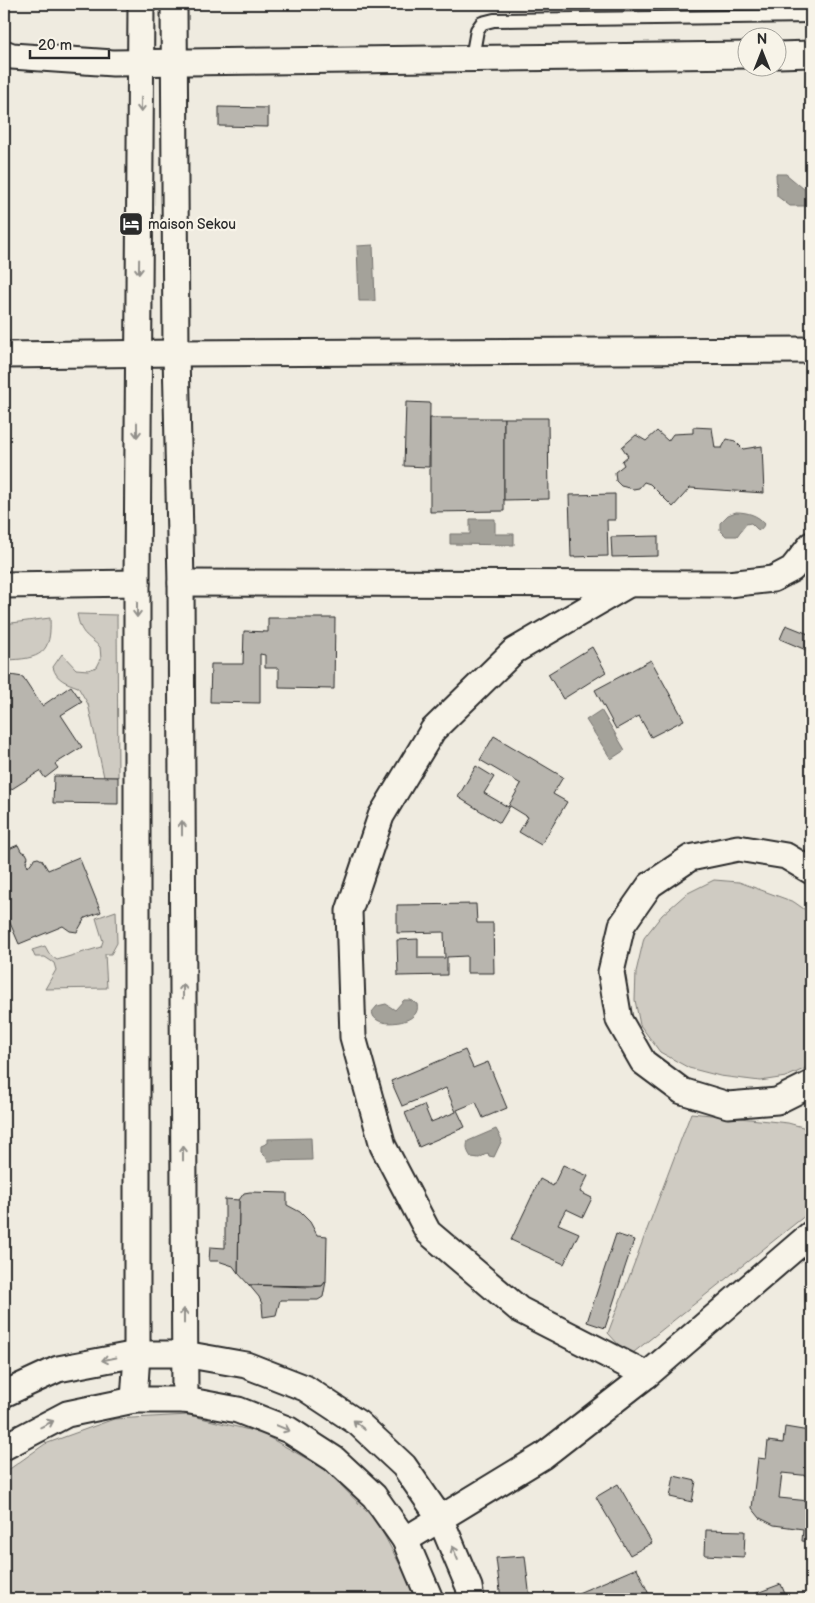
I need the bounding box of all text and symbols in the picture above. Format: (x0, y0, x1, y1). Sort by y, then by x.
scale bar (30, 28, 109, 60)
north arrow (738, 28, 788, 78)
text: N (757, 31, 767, 48)
text: 20 m (38, 36, 72, 55)
one-way arrow (136, 96, 146, 113)
hotel icon: maison Sekou (118, 211, 144, 237)
place label: maison Sekou (148, 216, 236, 233)
one-way arrow (134, 259, 144, 275)
one-way arrow (133, 422, 142, 438)
one-way arrow (132, 602, 142, 618)
one-way arrow (177, 821, 187, 837)
one-way arrow (178, 983, 188, 1000)
one-way arrow (178, 1146, 188, 1162)
one-way arrow (179, 1308, 189, 1324)
one-way arrow (101, 1355, 117, 1364)
one-way arrow (39, 1419, 54, 1429)
one-way arrow (353, 1419, 366, 1430)
one-way arrow (275, 1423, 290, 1433)
one-way arrow (449, 1546, 458, 1561)

